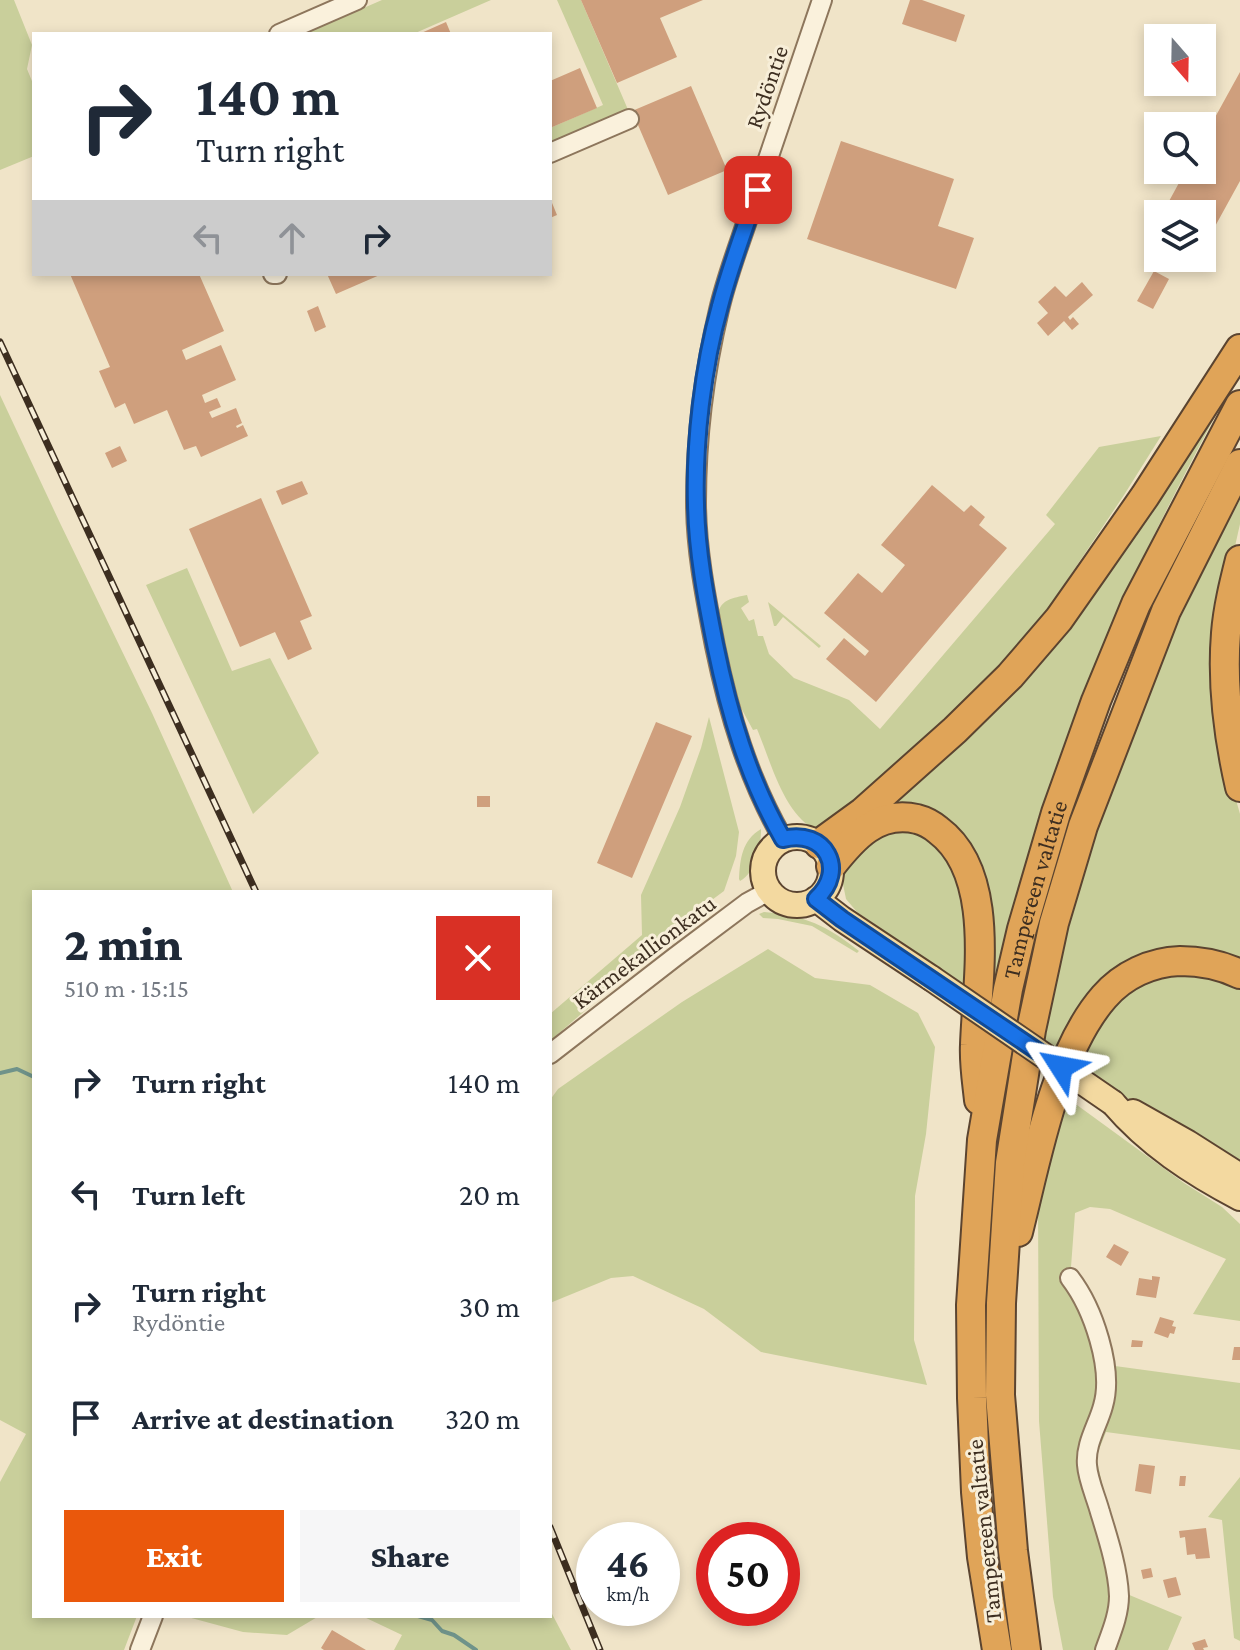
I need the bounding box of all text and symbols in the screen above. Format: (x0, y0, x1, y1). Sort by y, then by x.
north arrow (1144, 24, 1216, 96)
map controls (1144, 24, 1216, 272)
street label: Rydöntie (740, 42, 793, 132)
icon: right (64, 64, 168, 168)
text: 140 m (196, 65, 339, 127)
button: search (1144, 112, 1216, 184)
text: Turn right (196, 130, 344, 170)
pin (724, 156, 792, 224)
icon: arrive (736, 168, 780, 212)
button: layers (1144, 200, 1216, 272)
icon: left (186, 216, 230, 260)
icon: ahead (270, 216, 314, 260)
icon: right (354, 216, 398, 260)
street label: Tampereen valtatie (997, 797, 1072, 982)
street label: Kärmekallionkatu (567, 889, 721, 1014)
button: close (436, 916, 520, 1000)
text: 2 min (64, 917, 183, 970)
text: 510 m · 15:15 (64, 974, 189, 1003)
position arrow (1019, 1025, 1103, 1109)
icon: right (64, 1060, 108, 1104)
text: Turn right (132, 1066, 266, 1099)
text: 140 m (448, 1066, 520, 1099)
icon: left (64, 1172, 108, 1216)
text: Turn left (132, 1178, 245, 1211)
text: 20 m (459, 1178, 520, 1211)
text: Turn right (132, 1275, 266, 1308)
icon: right (64, 1284, 108, 1328)
text: 30 m (459, 1290, 520, 1323)
text: Rydöntie (132, 1308, 225, 1337)
icon: arrive (64, 1396, 108, 1440)
text: Arrive at destination (132, 1402, 394, 1435)
text: 320 m (445, 1402, 520, 1435)
street label: Tampereen valtatie (960, 1438, 1007, 1624)
button: Exit (64, 1510, 284, 1602)
button: Share (300, 1510, 520, 1602)
speed limit sign: 50 (696, 1522, 800, 1626)
text: 46 (606, 1541, 650, 1586)
text: km/h (606, 1583, 650, 1605)

